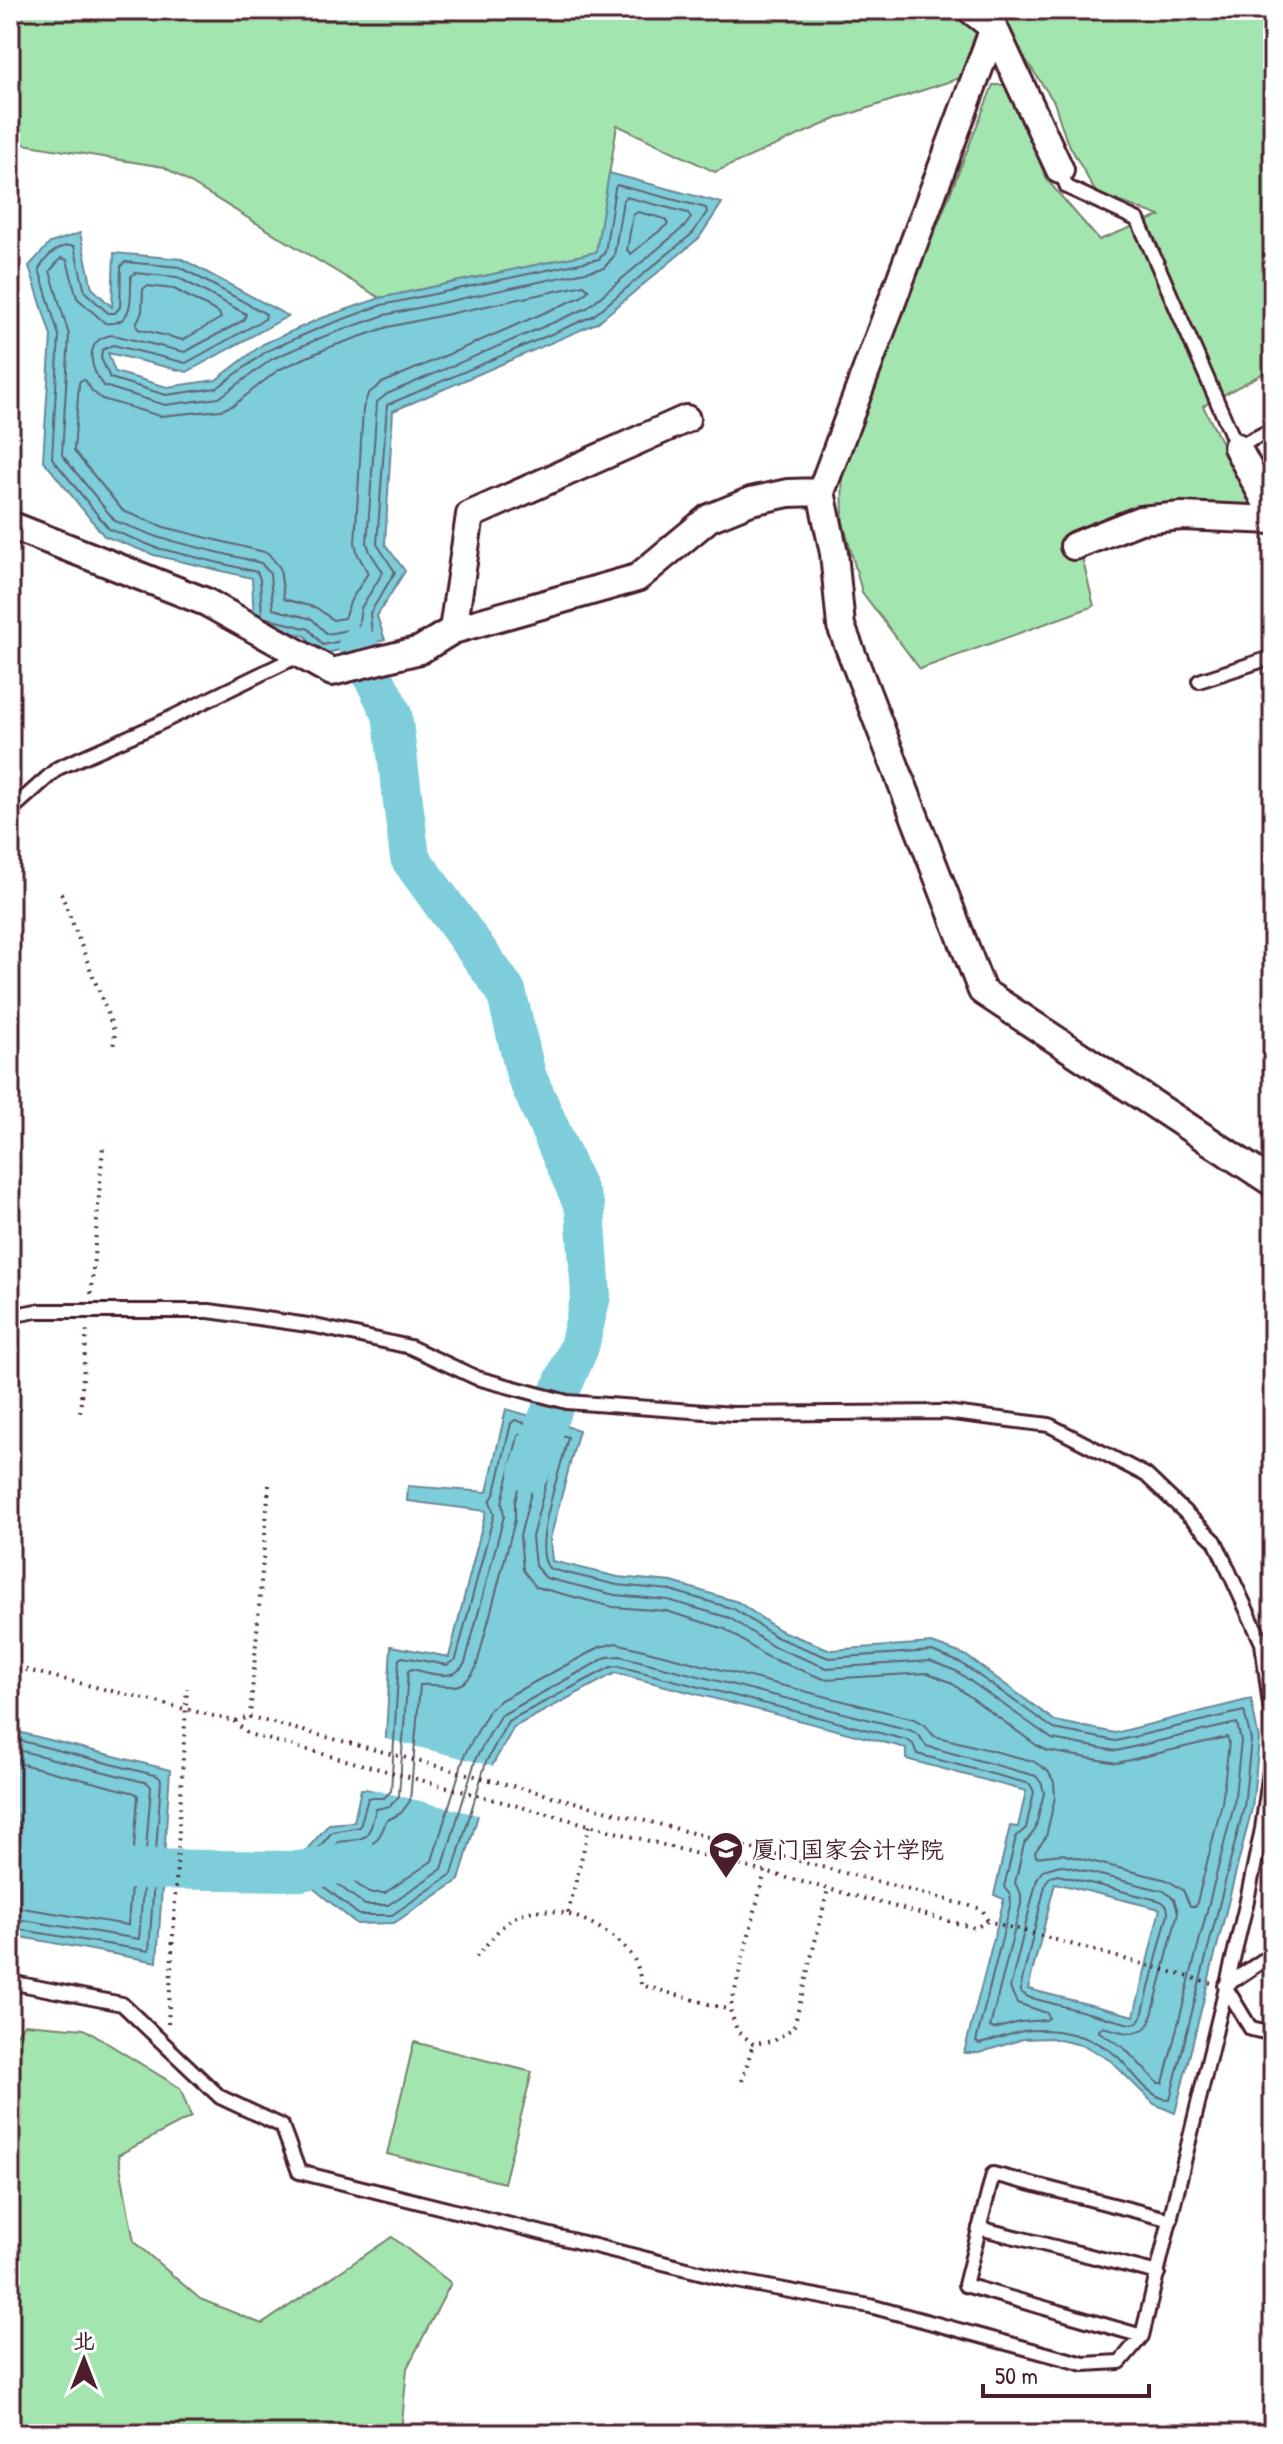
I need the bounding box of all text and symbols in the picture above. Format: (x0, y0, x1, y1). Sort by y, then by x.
school or university icon: 厦门国家会计学院 (707, 1830, 745, 1880)
place label: 厦门国家会计学院 (752, 1833, 944, 1865)
north arrow (44, 2320, 124, 2400)
text: 北 (73, 2325, 95, 2355)
scale bar (983, 2348, 1149, 2398)
text: 50 m (995, 2359, 1038, 2391)

